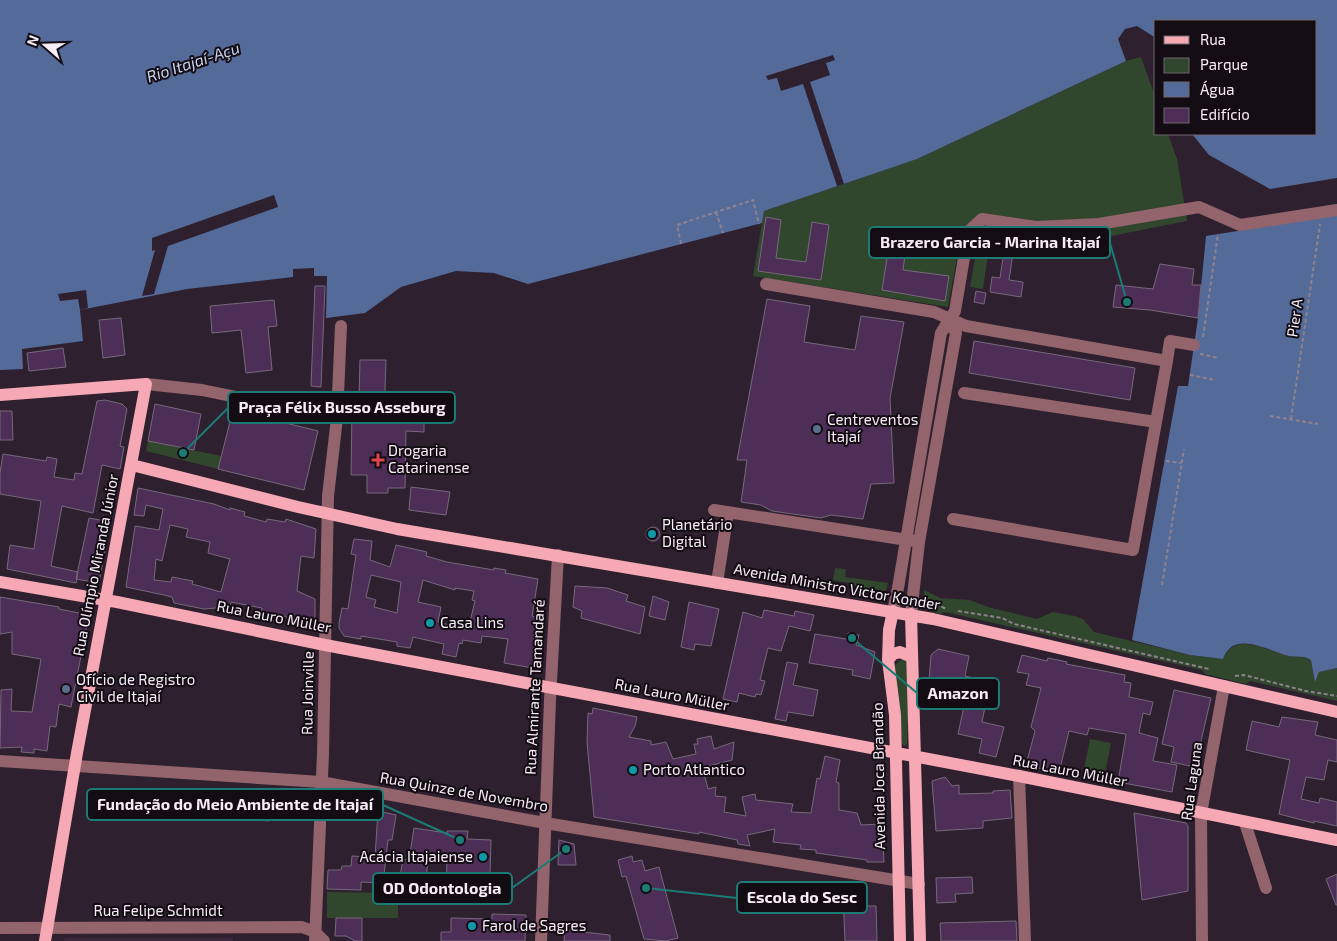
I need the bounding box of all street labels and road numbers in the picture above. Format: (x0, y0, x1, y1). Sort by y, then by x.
street label: Pier A (1282, 297, 1306, 338)
street label: Rua Olímpio Miranda Júnior (68, 472, 122, 658)
street label: Avenida Ministro Victor Konder (732, 559, 942, 613)
street label: Rua Lauro Müller (215, 596, 333, 636)
street label: Rua Almirante Tamandaré (520, 599, 548, 775)
street label: Rua Joinville (297, 651, 317, 735)
street label: Rua Lauro Müller (613, 674, 731, 714)
street label: Avenida Joca Brandão (868, 702, 888, 850)
street label: Rua Laguna (1177, 740, 1205, 821)
street label: Rua Lauro Müller (1011, 750, 1129, 790)
street label: Rua Quinze de Novembro (379, 767, 550, 816)
street label: Rua Felipe Schmidt (93, 901, 223, 919)

